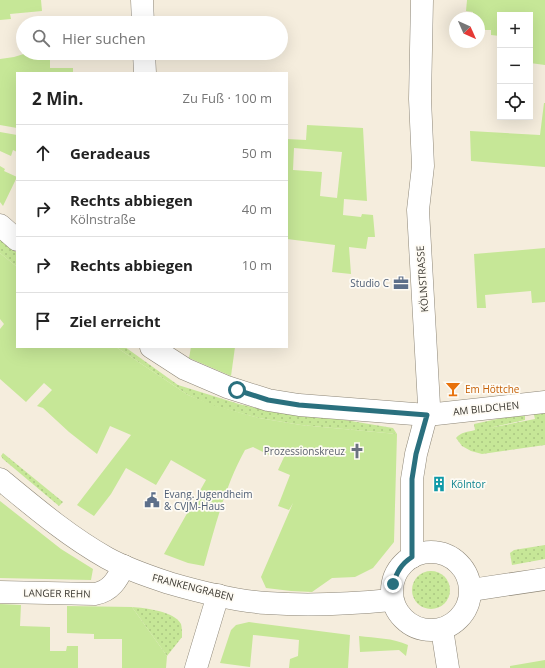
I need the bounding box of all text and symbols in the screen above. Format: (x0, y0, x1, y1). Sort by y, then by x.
north arrow (449, 12, 485, 48)
map controls (497, 12, 533, 120)
button: + (497, 12, 533, 48)
search box (16, 16, 288, 60)
icon: search (30, 27, 52, 49)
text: Hier suchen (62, 28, 146, 48)
button: − (497, 48, 533, 84)
button: locate (497, 84, 533, 120)
text: 2 Min. (32, 87, 83, 110)
text: Zu Fuß · 100 m (183, 89, 272, 107)
icon: ahead (32, 142, 54, 164)
text: Geradeaus (70, 143, 150, 163)
text: 50 m (242, 144, 272, 162)
text: Rechts abbiegen (70, 190, 193, 210)
icon: right (32, 198, 54, 220)
text: 40 m (242, 200, 272, 218)
text: Kölnstraße (70, 210, 136, 228)
street label: KÖLNSTRASSE (413, 245, 431, 313)
icon: right (32, 254, 54, 276)
text: Rechts abbiegen (70, 255, 193, 275)
text: 10 m (242, 256, 272, 274)
office icon: Studio C (392, 274, 410, 292)
place label: Studio C (350, 276, 389, 290)
icon: arrive (32, 310, 54, 332)
text: Ziel erreicht (70, 311, 161, 331)
bar icon: Em Höttche (444, 380, 462, 398)
route start (228, 381, 246, 399)
place label: Em Höttche (465, 382, 520, 396)
street label: AM BILDCHEN (452, 398, 520, 418)
church icon: Prozessionskreuz (348, 442, 366, 460)
place label: Prozessionskreuz (264, 444, 345, 458)
building icon: Kölntor (430, 475, 448, 493)
place label: Kölntor (451, 477, 485, 491)
place label: Evang. Jugendheim & CVJM-Haus (164, 487, 253, 513)
public building icon: Evang. Jugendheim & CVJM-Haus (143, 491, 161, 509)
street label: FRANKENGRABEN (151, 570, 235, 604)
route end (384, 575, 402, 593)
street label: LANGER REHN (23, 585, 91, 601)

